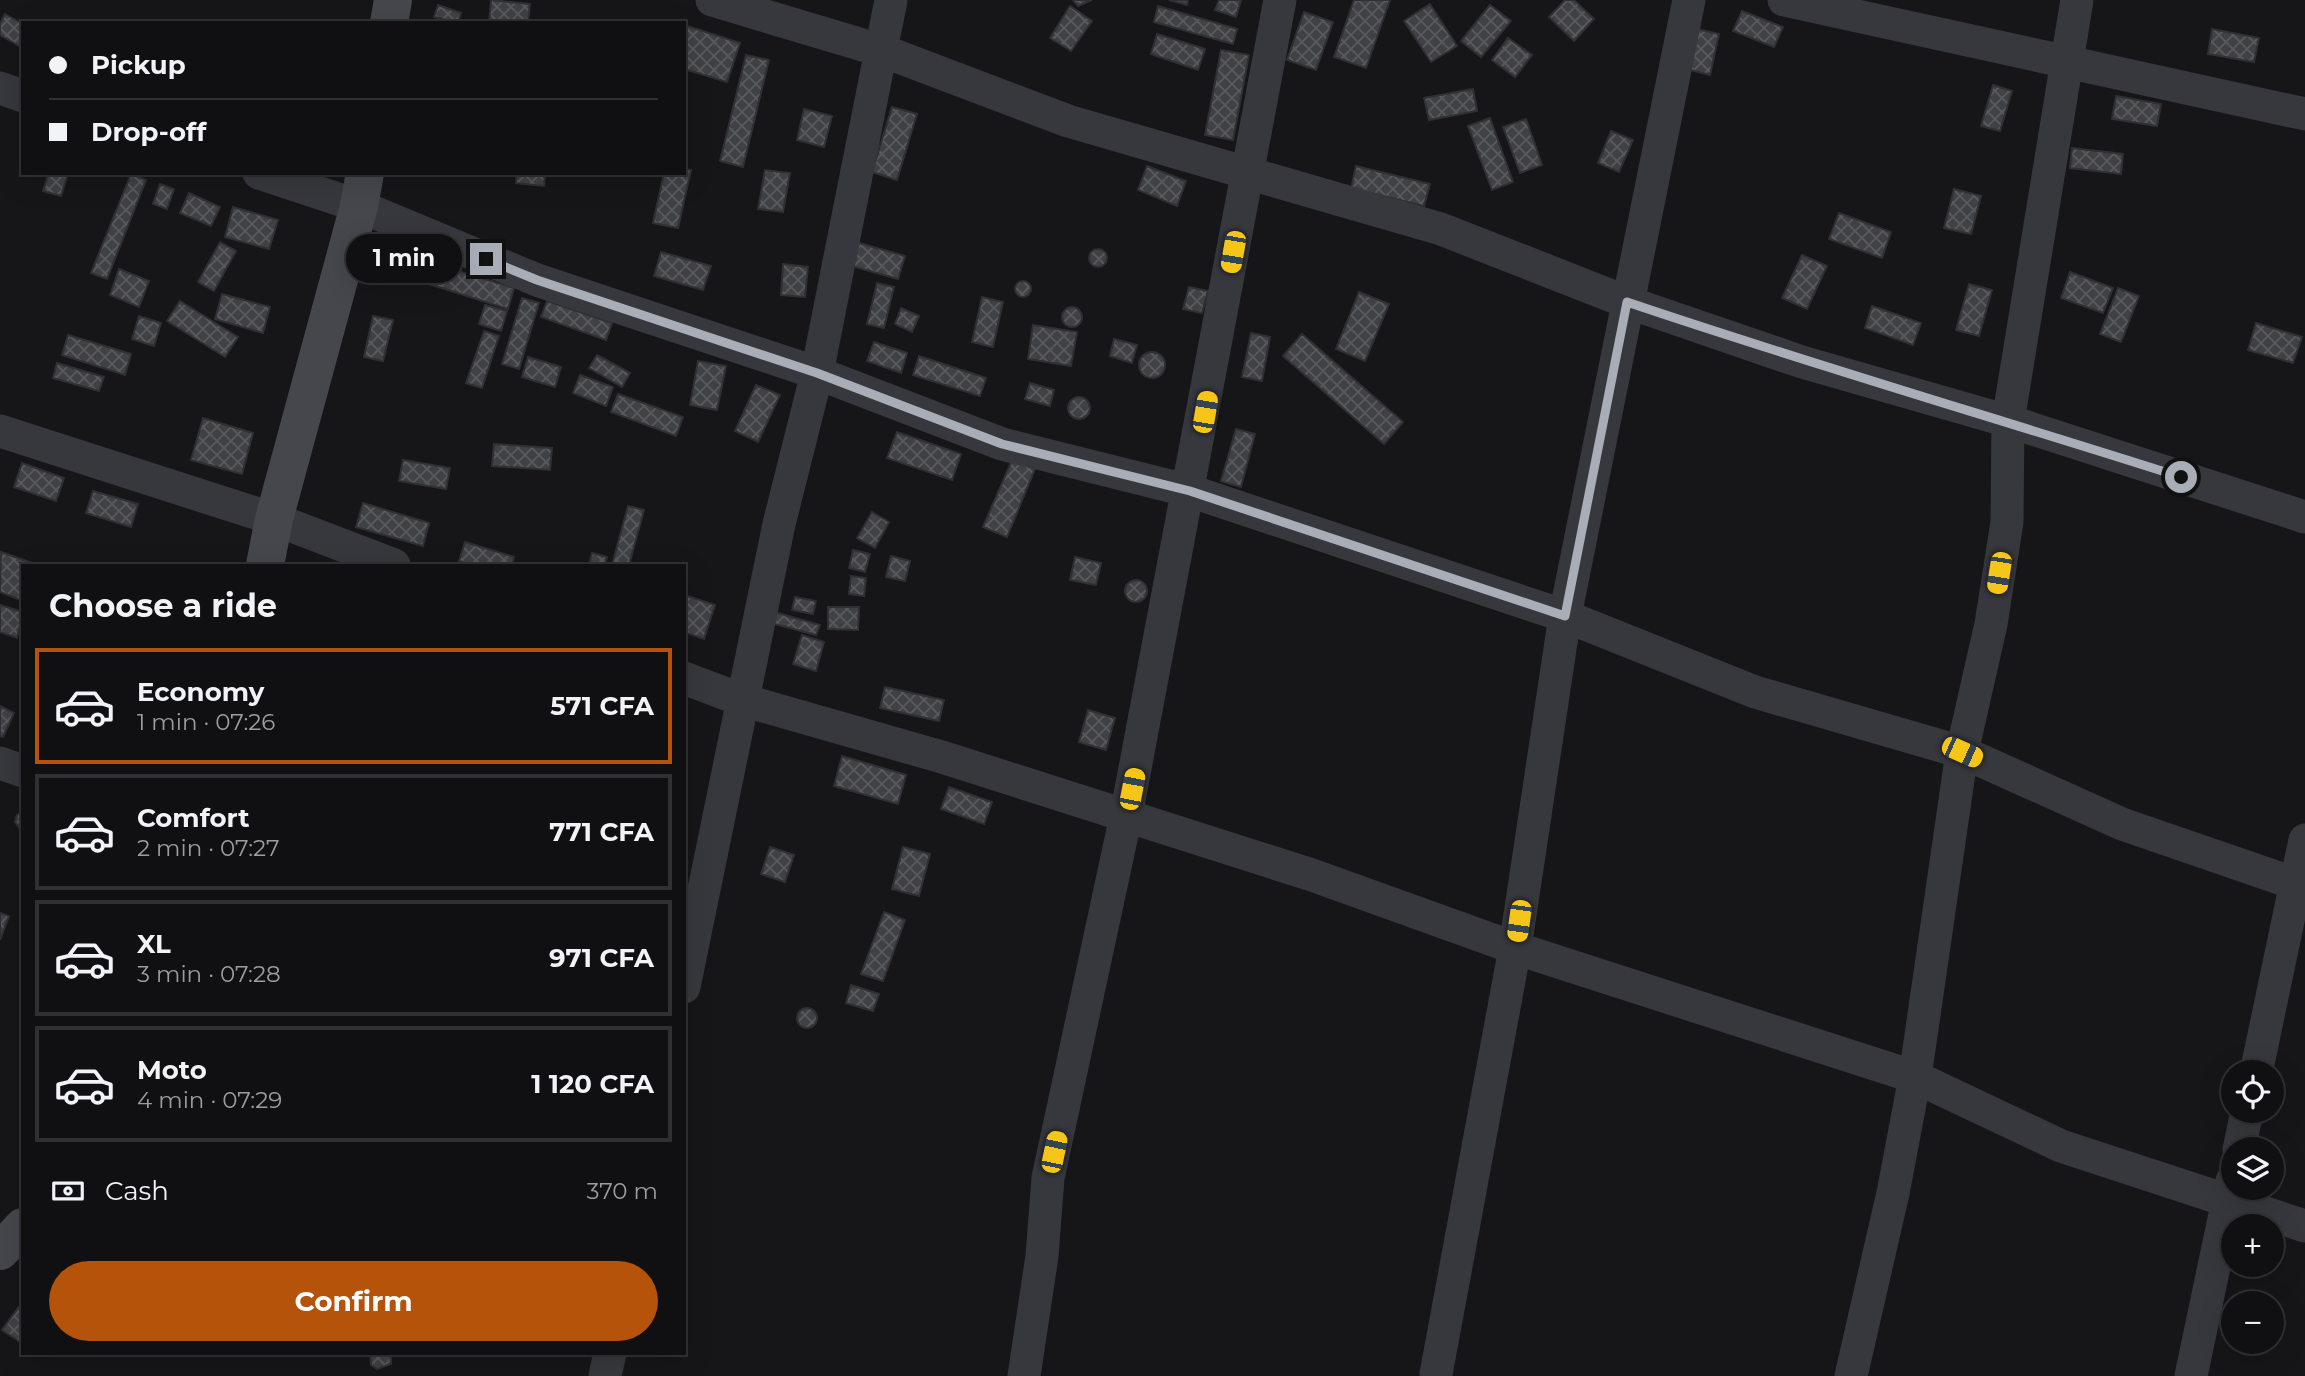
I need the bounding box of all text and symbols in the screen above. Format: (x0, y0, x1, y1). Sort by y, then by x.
text: Pickup (91, 49, 186, 81)
text: Drop-off (91, 116, 206, 148)
car (1220, 229, 1247, 275)
callout: 1 min (346, 234, 462, 284)
route end (470, 243, 502, 275)
text: 1 min (373, 244, 435, 272)
car (1192, 389, 1219, 435)
route start (2165, 461, 2197, 493)
car (1986, 551, 2013, 595)
text: Choose a ride (49, 586, 277, 625)
icon: car (53, 675, 116, 738)
text: Economy (137, 676, 264, 708)
text: 571 CFA (550, 690, 654, 722)
text: 1 min · 07:26 (137, 708, 275, 736)
car (1939, 734, 1986, 770)
car (1118, 766, 1147, 812)
icon: car (53, 801, 116, 864)
text: Comfort (137, 802, 249, 834)
text: 771 CFA (549, 816, 654, 848)
text: 2 min · 07:27 (137, 834, 280, 862)
car (1506, 899, 1533, 943)
icon: car (53, 927, 116, 990)
text: XL (137, 928, 171, 960)
text: 971 CFA (549, 942, 654, 974)
text: 3 min · 07:28 (137, 960, 281, 988)
icon: car (53, 1053, 116, 1116)
text: Moto (137, 1054, 207, 1086)
map controls (2221, 1060, 2284, 1354)
button: locate (2221, 1060, 2284, 1123)
text: 1 120 CFA (531, 1068, 654, 1100)
text: 4 min · 07:29 (137, 1086, 282, 1114)
car (1040, 1129, 1069, 1175)
button: layers (2221, 1137, 2284, 1200)
icon: cash (49, 1172, 87, 1210)
text: Cash (105, 1175, 169, 1207)
text: 370 m (587, 1177, 658, 1205)
button: + (2221, 1214, 2284, 1277)
button: Confirm (49, 1261, 658, 1341)
button: − (2221, 1291, 2284, 1354)

